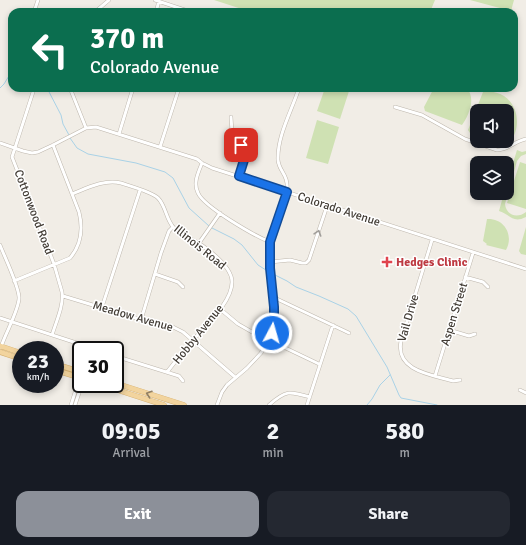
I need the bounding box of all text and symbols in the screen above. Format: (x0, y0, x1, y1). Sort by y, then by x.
text: 370 m (90, 22, 164, 56)
icon: left (24, 24, 76, 76)
text: Colorado Avenue (90, 56, 219, 78)
map controls (470, 104, 514, 200)
button: sound (470, 104, 514, 148)
pin (224, 128, 258, 162)
icon: arrive (230, 134, 252, 156)
button: layers (470, 156, 514, 200)
street label: Cottonwood Road (10, 168, 57, 257)
street label: Colorado Avenue (296, 189, 382, 230)
street label: Illinois Road (170, 222, 229, 273)
one-way arrow (313, 230, 322, 237)
place label: Hedges Clinic (396, 255, 468, 270)
marker: Hedges Clinic (381, 256, 393, 268)
street label: Aspen Street (438, 281, 471, 348)
street label: Vail Drive (395, 293, 422, 344)
street label: Meadow Avenue (91, 298, 175, 335)
street label: Hobby Avenue (170, 301, 227, 367)
position arrow (251, 312, 293, 354)
speed limit sign: 30 (72, 341, 124, 393)
text: 23 (27, 349, 49, 374)
text: km/h (27, 371, 49, 383)
one-way arrow (146, 390, 153, 399)
text: 09:05 (102, 416, 161, 446)
text: 2 (267, 416, 279, 446)
text: 580 (385, 416, 424, 446)
text: Arrival (113, 445, 150, 461)
text: min (263, 445, 284, 461)
text: m (400, 445, 410, 461)
button: Exit (16, 491, 259, 537)
button: Share (267, 491, 510, 537)

